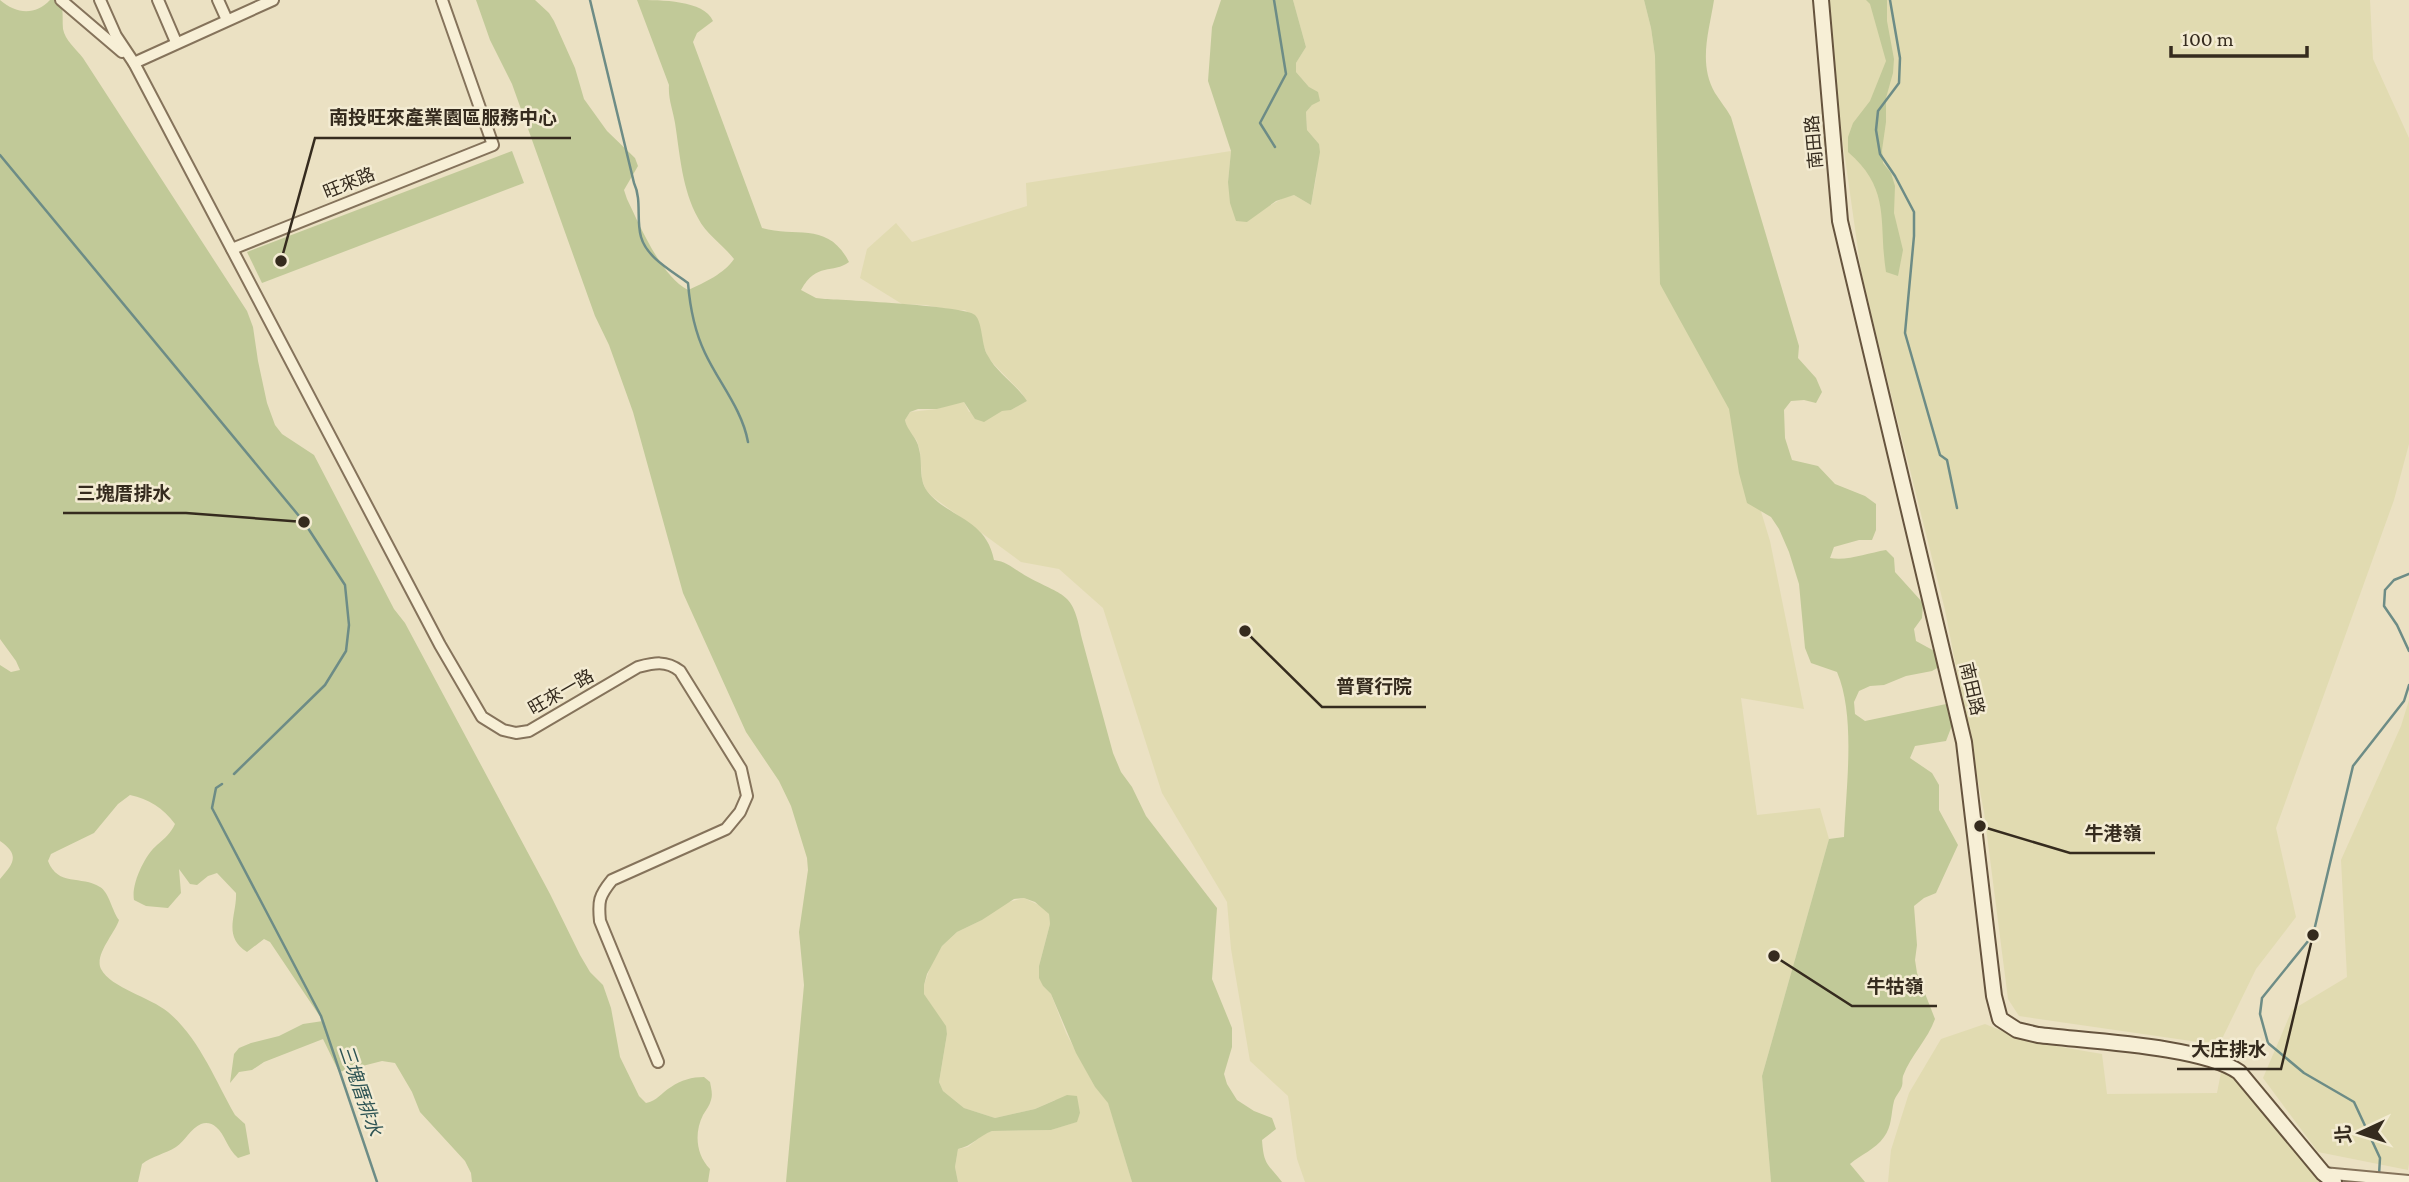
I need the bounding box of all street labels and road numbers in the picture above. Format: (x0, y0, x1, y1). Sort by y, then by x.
street label: 南田路 (1802, 114, 1826, 170)
street label: 旺來路 (320, 164, 378, 202)
street label: 南田路 (1956, 660, 1988, 718)
street label: 旺來一路 (525, 665, 597, 719)

